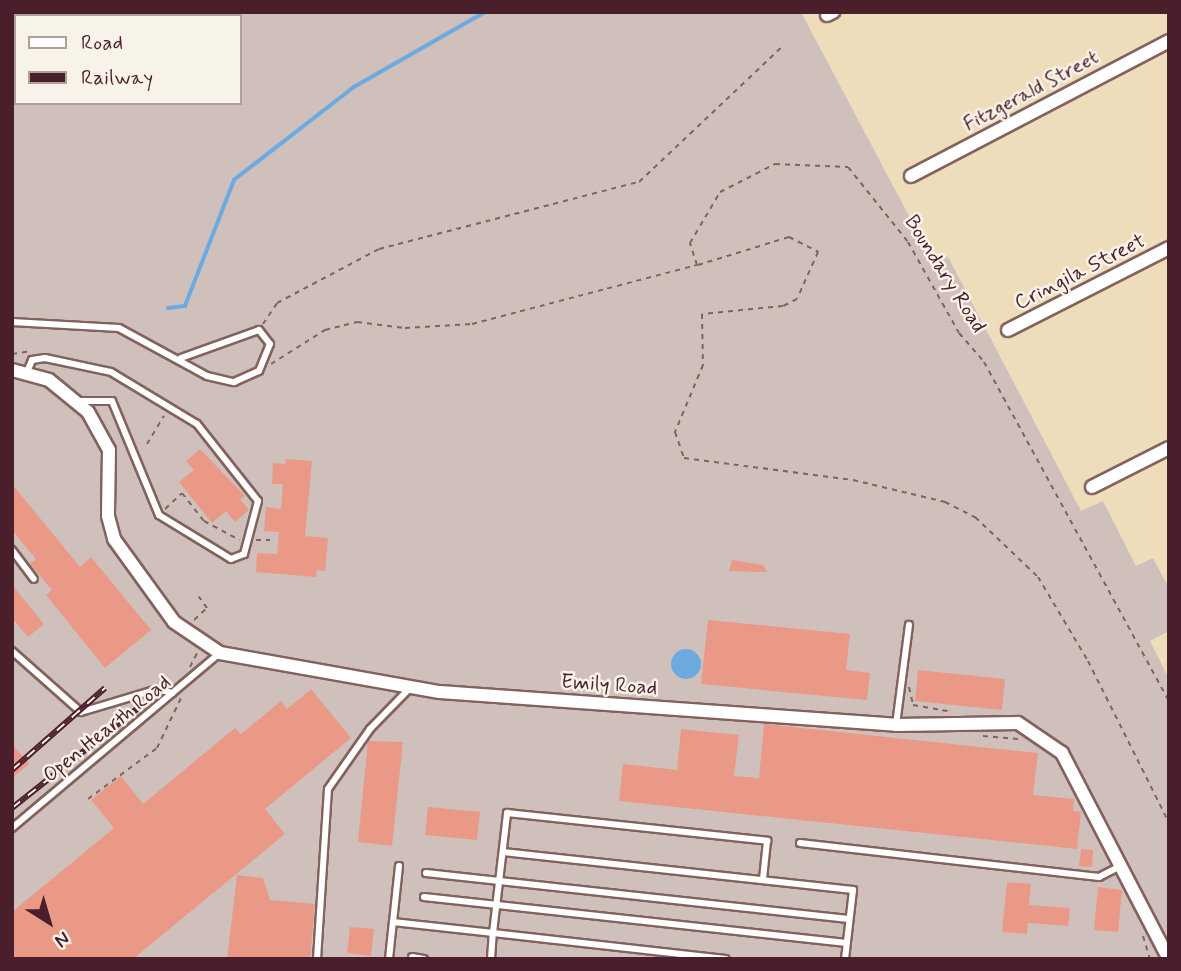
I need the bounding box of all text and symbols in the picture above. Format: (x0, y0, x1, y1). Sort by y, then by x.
legend (14, 14, 242, 105)
text: Road (81, 29, 123, 57)
street label: Fitzgerald Street (957, 44, 1105, 138)
text: Railway (81, 64, 153, 92)
street label: Boundary Road (899, 211, 991, 337)
street label: Cringila Street (1011, 228, 1149, 316)
street label: Emily Road (560, 669, 658, 701)
street label: Open Hearth Road (38, 670, 176, 788)
north arrow (14, 887, 84, 957)
text: N (49, 925, 75, 953)

